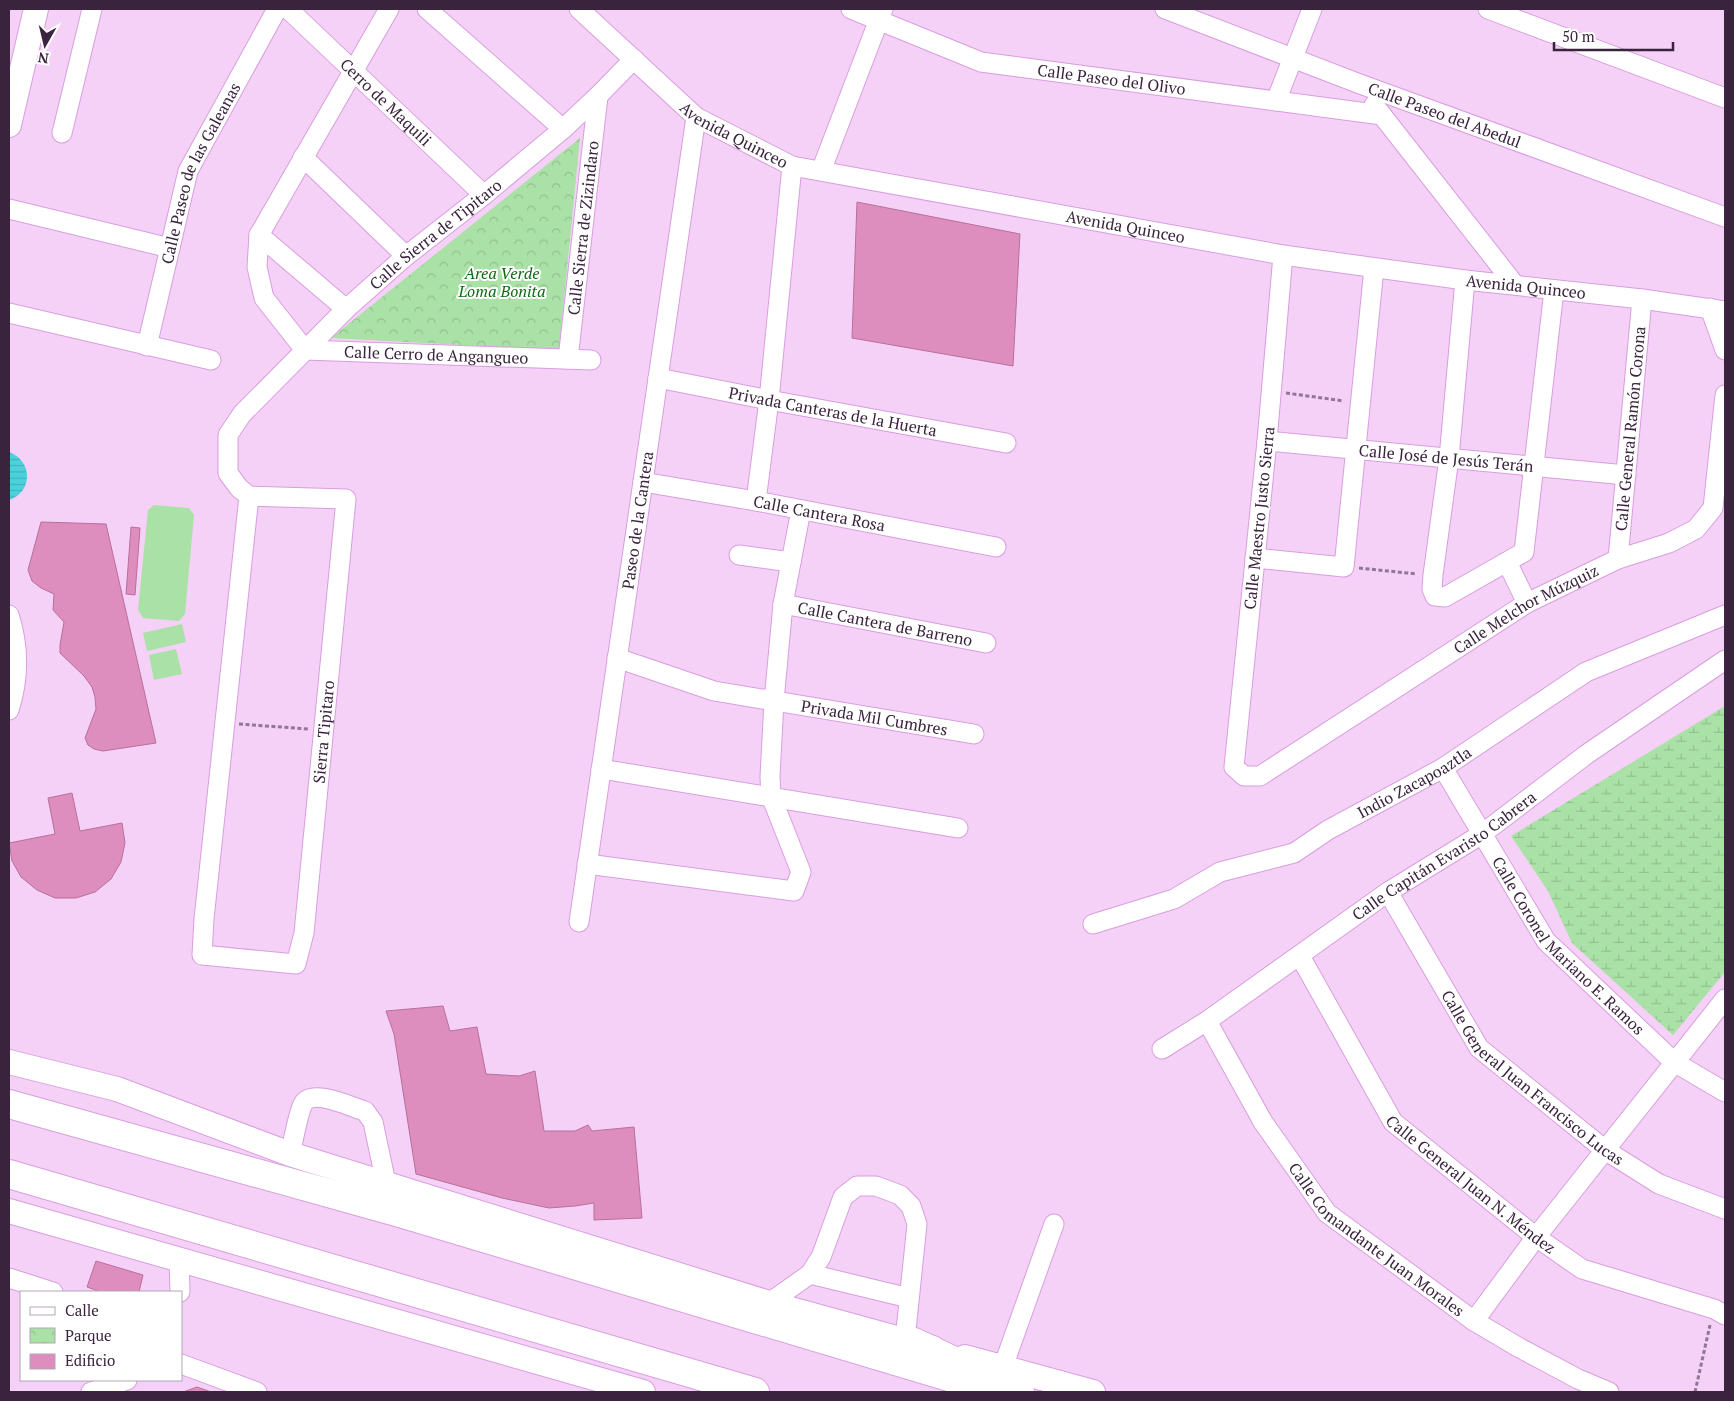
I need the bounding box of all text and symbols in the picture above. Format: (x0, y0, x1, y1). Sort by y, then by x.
north arrow (20, 20, 70, 70)
scale bar (1554, 20, 1673, 52)
text: 50 m (1562, 26, 1595, 46)
text: N (36, 48, 50, 69)
street label: Cerro de Maquili (335, 53, 437, 151)
street label: Calle Paseo del Olivo (1036, 59, 1187, 100)
street label: Calle Paseo del Abedul (1365, 77, 1524, 153)
street label: Calle Paseo de las Galeanas (156, 78, 246, 266)
street label: Avenida Quinceo (675, 96, 792, 173)
street label: Calle Sierra de Zizindaro (562, 139, 604, 316)
street label: Calle Sierra de Tipitaro (365, 174, 506, 294)
street label: Avenida Quinceo (1064, 205, 1187, 248)
park label: Area Verde Loma Bonita (457, 262, 546, 302)
street label: Avenida Quinceo (1465, 269, 1587, 304)
street label: Calle General Ramón Corona (1610, 325, 1650, 532)
street label: Calle Cerro de Angangueo (343, 340, 529, 369)
street label: Privada Canteras de la Huerta (727, 381, 939, 441)
street label: Calle Maestro Justo Sierra (1238, 425, 1280, 611)
street label: Calle José de Jesús Terán (1358, 439, 1535, 477)
street label: Paseo de la Cantera (616, 450, 658, 591)
street label: Calle Cantera Rosa (751, 490, 887, 537)
street label: Calle Melchor Múzquiz (1449, 559, 1602, 659)
street label: Calle Cantera de Barreno (796, 596, 975, 651)
street label: Sierra Tipitaro (308, 679, 339, 784)
street label: Privada Mil Cumbres (799, 695, 949, 740)
street label: Indio Zacapoaztla (1353, 741, 1475, 823)
street label: Calle Capitán Evaristo Cabrera (1347, 786, 1540, 925)
street label: Calle Coronel Mariano E. Ramos (1487, 852, 1649, 1040)
street label: Calle General Juan Francisco Lucas (1436, 986, 1628, 1170)
street label: Calle General Juan N. Méndez (1381, 1111, 1560, 1259)
street label: Calle Comandante Juan Morales (1284, 1158, 1469, 1321)
legend (20, 1291, 182, 1381)
text: Calle (65, 1300, 99, 1320)
text: Parque (65, 1325, 112, 1345)
text: Edificio (65, 1350, 115, 1370)

